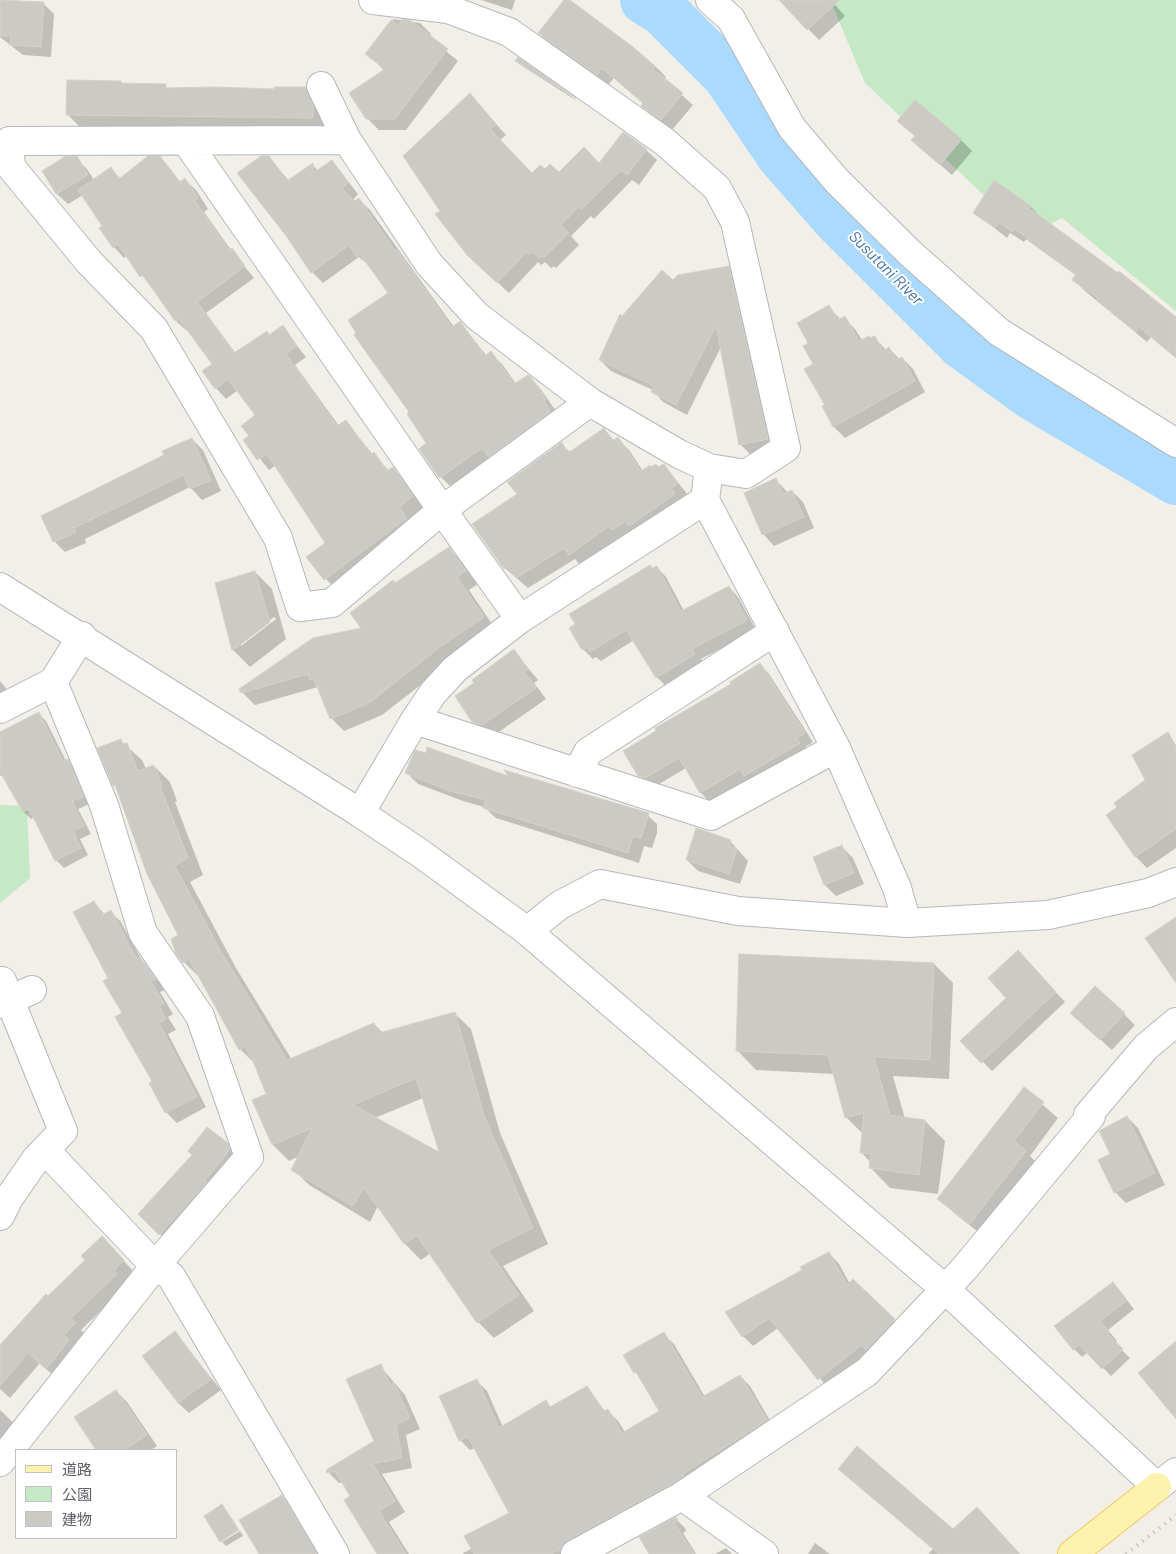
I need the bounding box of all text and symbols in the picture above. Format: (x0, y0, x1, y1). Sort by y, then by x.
water label: Susutani River (845, 227, 927, 309)
legend (15, 1449, 178, 1539)
text: 道路 (62, 1460, 92, 1478)
text: 公園 (62, 1485, 92, 1503)
text: 建物 (62, 1510, 92, 1528)

